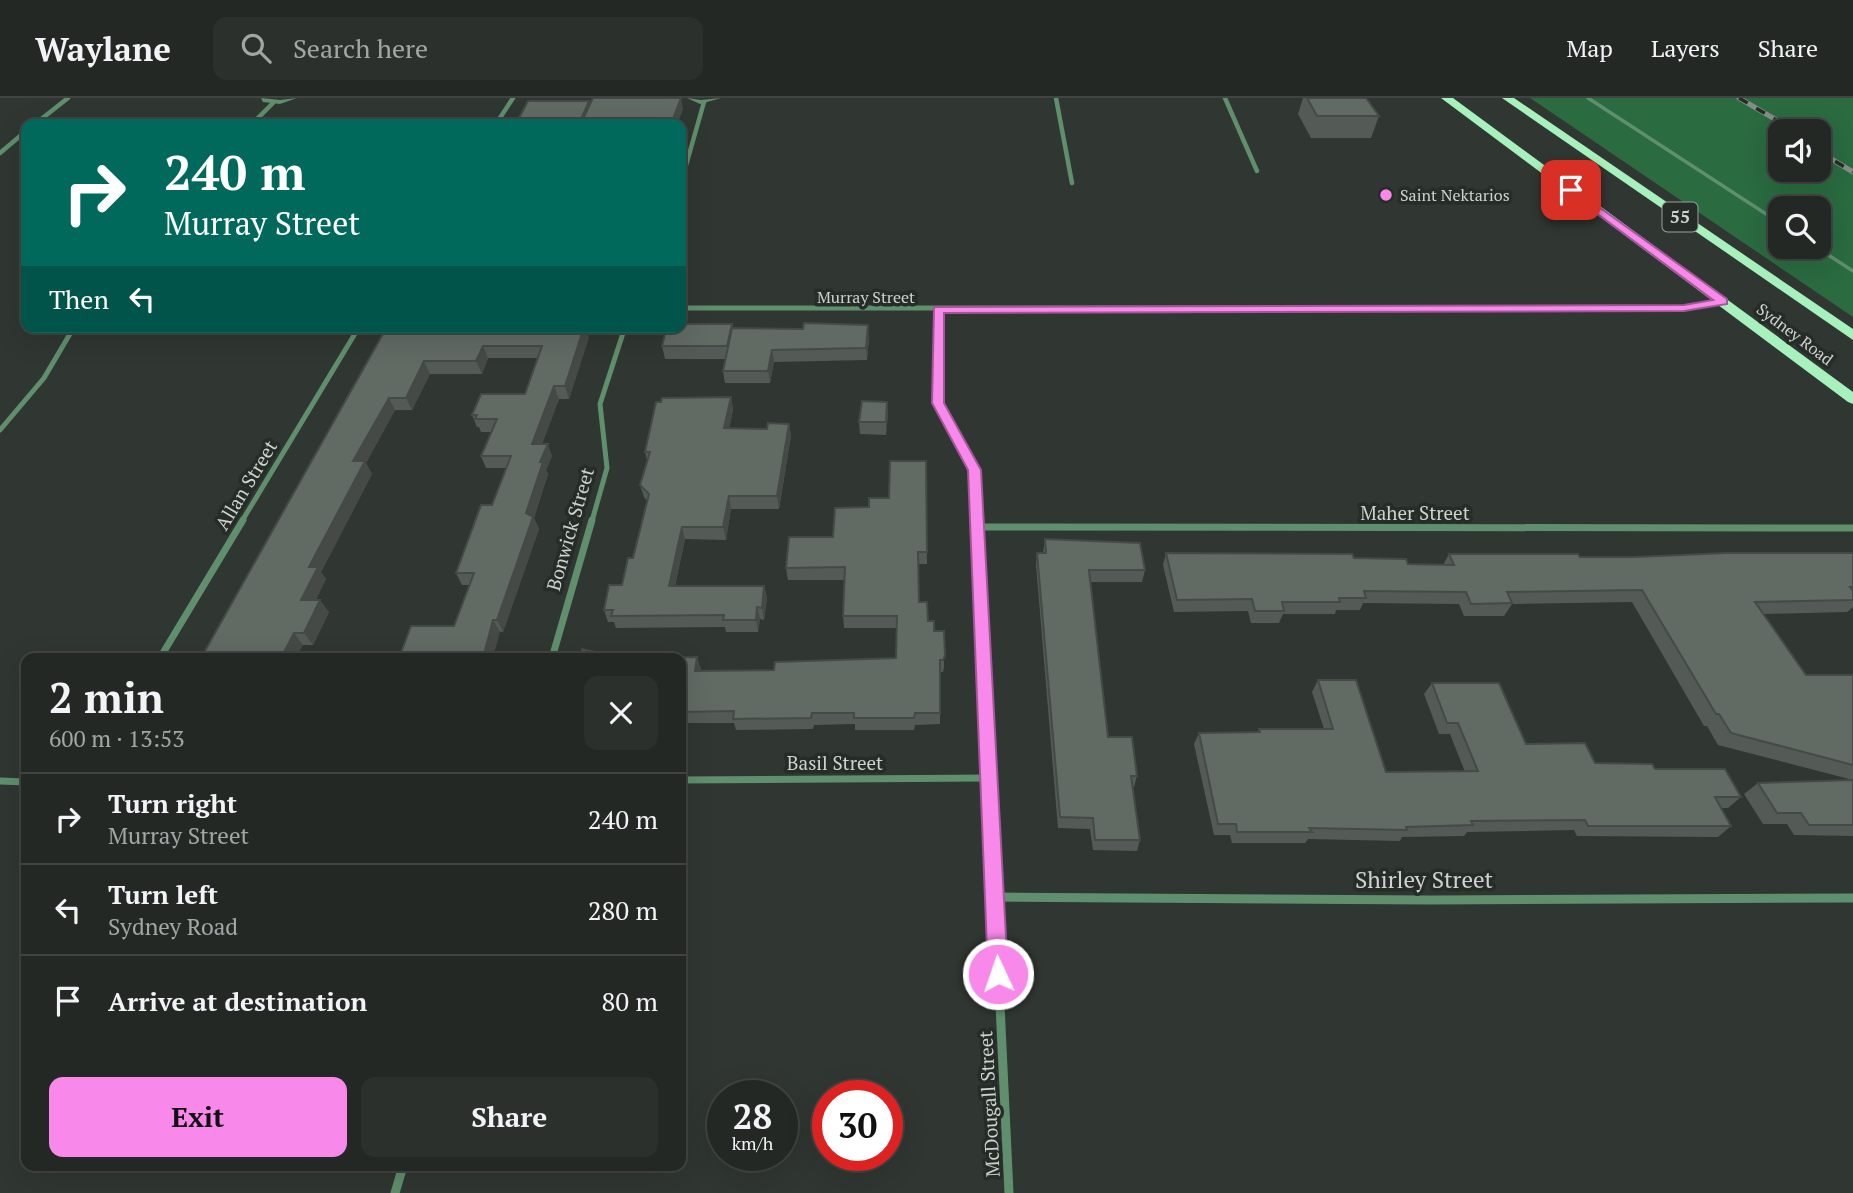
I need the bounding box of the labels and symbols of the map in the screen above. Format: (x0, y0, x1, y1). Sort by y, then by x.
pin (1541, 160, 1601, 220)
place label: Saint Nektarios (1400, 184, 1510, 206)
marker: Saint Nektarios (1378, 187, 1394, 203)
road number: 55 (1662, 202, 1698, 232)
street label: Murray Street (817, 286, 915, 308)
street label: Sydney Road (1752, 298, 1838, 370)
street label: Allan Street (209, 435, 282, 534)
street label: Bonwick Street (540, 464, 599, 593)
street label: Maher Street (1360, 500, 1470, 525)
street label: Basil Street (787, 750, 883, 775)
street label: Shirley Street (1355, 864, 1494, 895)
position arrow (961, 937, 1035, 1011)
street label: McDougall Street (972, 1030, 1005, 1178)
speed limit sign: 30 (812, 1080, 903, 1171)

